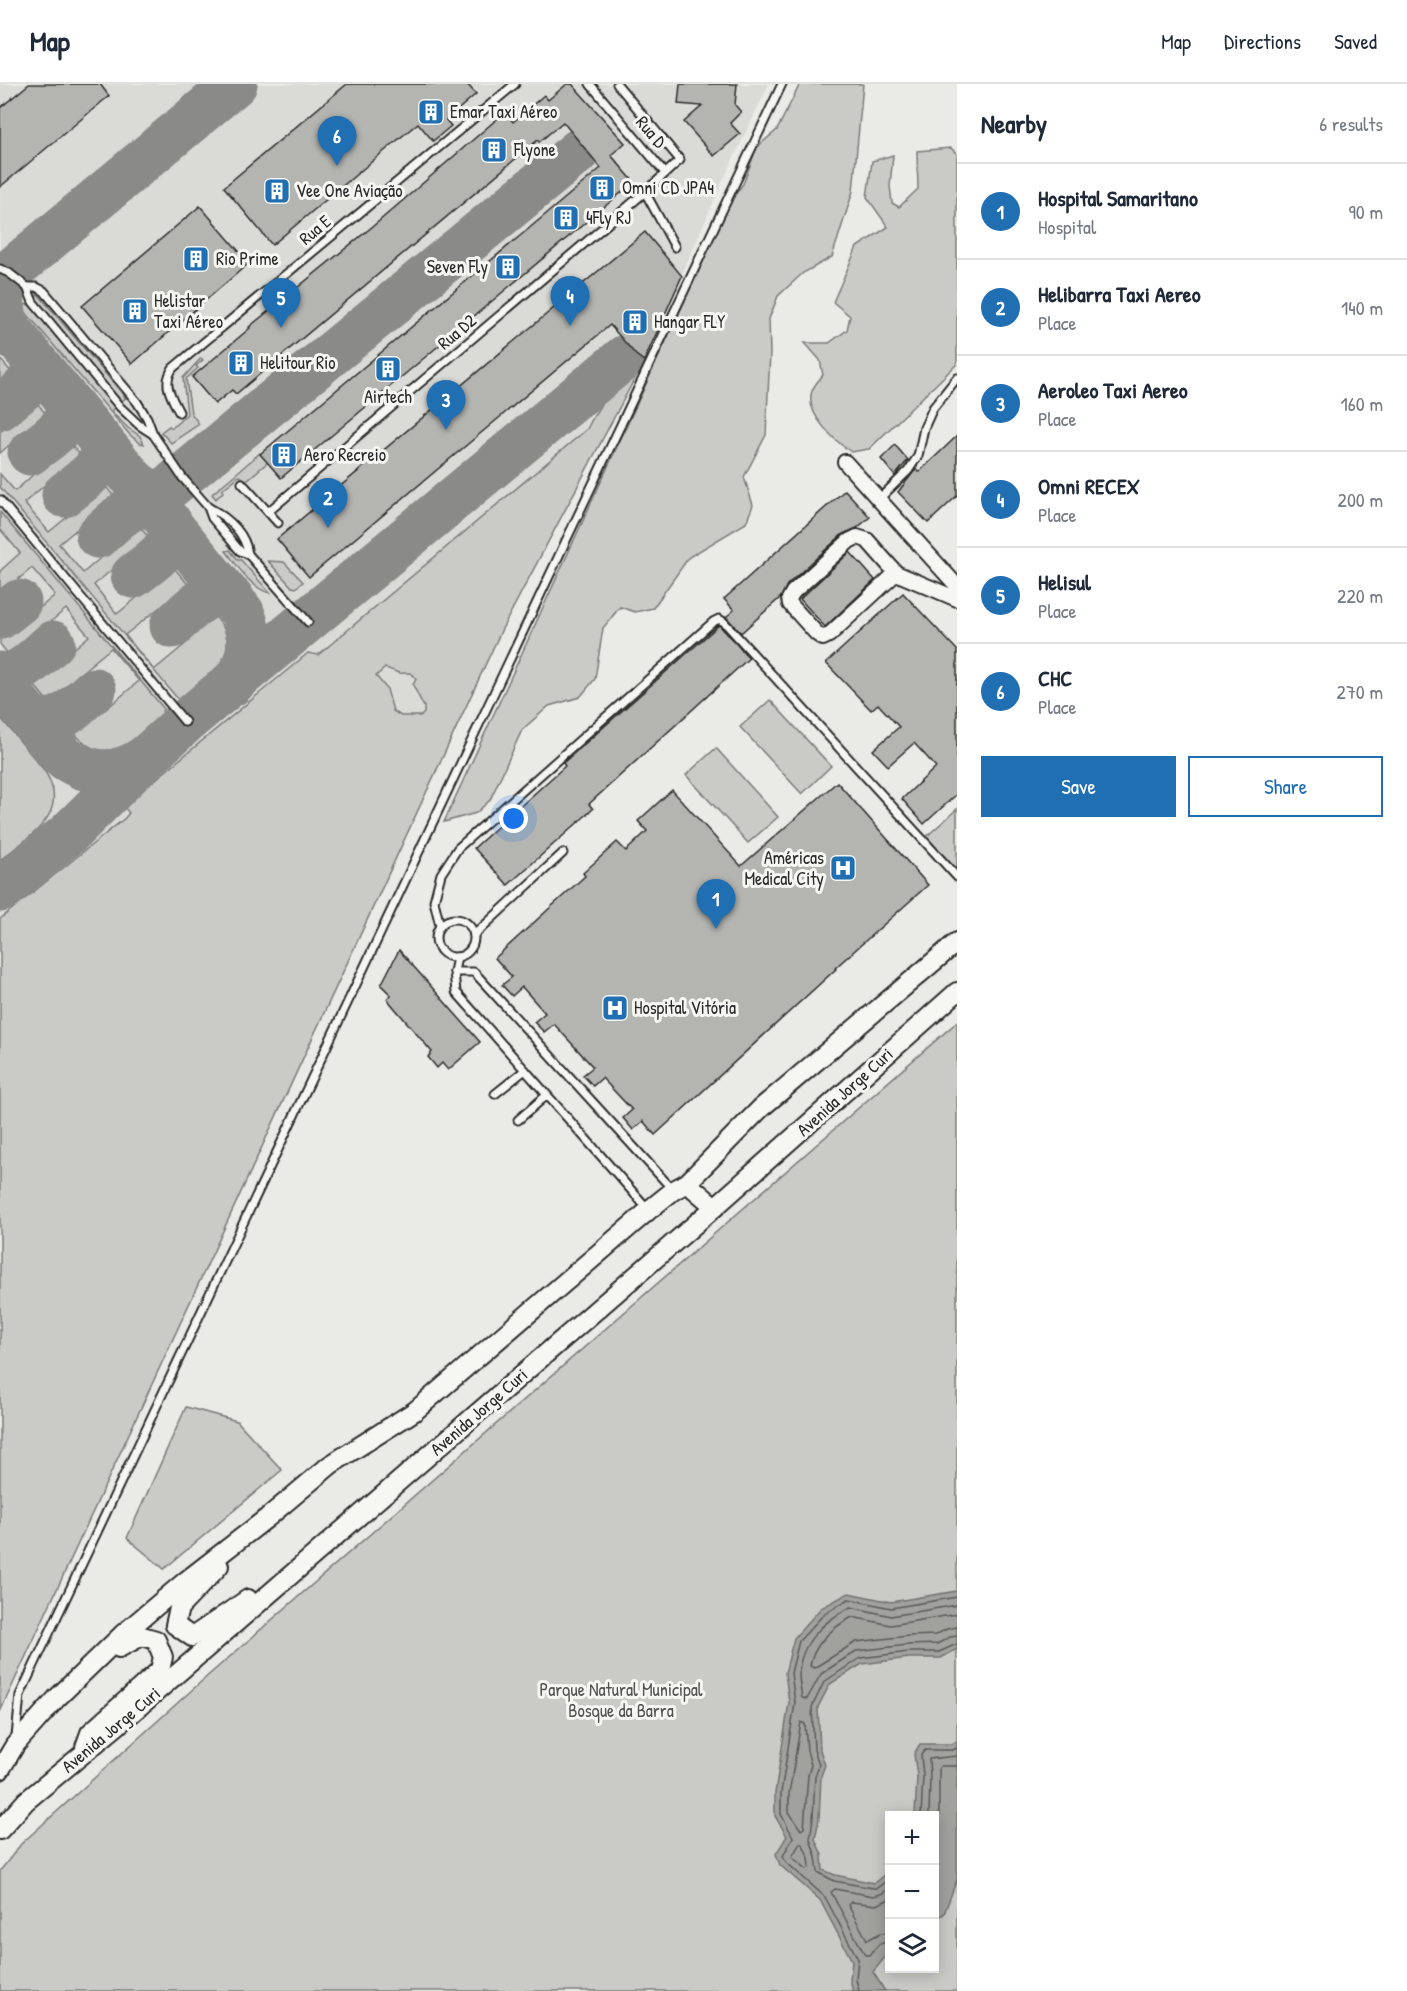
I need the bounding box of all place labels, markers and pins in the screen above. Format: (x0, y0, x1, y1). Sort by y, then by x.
building icon: Emar Taxi Aéreo (416, 97, 446, 127)
place label: Emar Taxi Aéreo (450, 99, 557, 124)
pin: 6 (318, 116, 356, 166)
building icon: Flyone (479, 135, 509, 165)
place label: Flyone (513, 137, 556, 162)
building icon: Omni CD JPA4 (587, 173, 617, 203)
place label: Omni CD JPA4 (622, 175, 714, 200)
building icon: Vee One Aviação (262, 176, 292, 206)
place label: Vee One Aviação (296, 178, 402, 203)
building icon: 4Fly RJ (551, 203, 581, 233)
place label: 4Fly RJ (586, 205, 631, 230)
building icon: Rio Prime (181, 244, 211, 274)
place label: Rio Prime (216, 246, 279, 271)
building icon: Seven Fly (493, 252, 523, 282)
place label: Seven Fly (427, 254, 488, 279)
pin: 4 (550, 276, 590, 326)
pin: 5 (262, 278, 300, 328)
place label: Helistar Taxi Aéreo (154, 288, 223, 334)
building icon: Helistar Taxi Aéreo (120, 296, 150, 326)
building icon: Hangar FLY (620, 307, 650, 337)
place label: Hangar FLY (654, 309, 725, 334)
building icon: Helitour Rio (226, 348, 256, 378)
place label: Helitour Rio (260, 350, 336, 375)
building icon: Airtech (373, 354, 403, 384)
pin: 3 (426, 380, 466, 430)
place label: Airtech (364, 384, 412, 409)
building icon: Aero Recreio (269, 440, 299, 470)
place label: Aero Recreio (304, 442, 386, 467)
pin: 2 (308, 478, 348, 528)
place label: Américas Medical City (744, 845, 824, 891)
hospital icon: Américas Medical City (828, 853, 858, 883)
pin: 1 (696, 880, 736, 929)
hospital icon: Hospital Vitória (600, 993, 630, 1023)
place label: Hospital Vitória (634, 995, 736, 1020)

